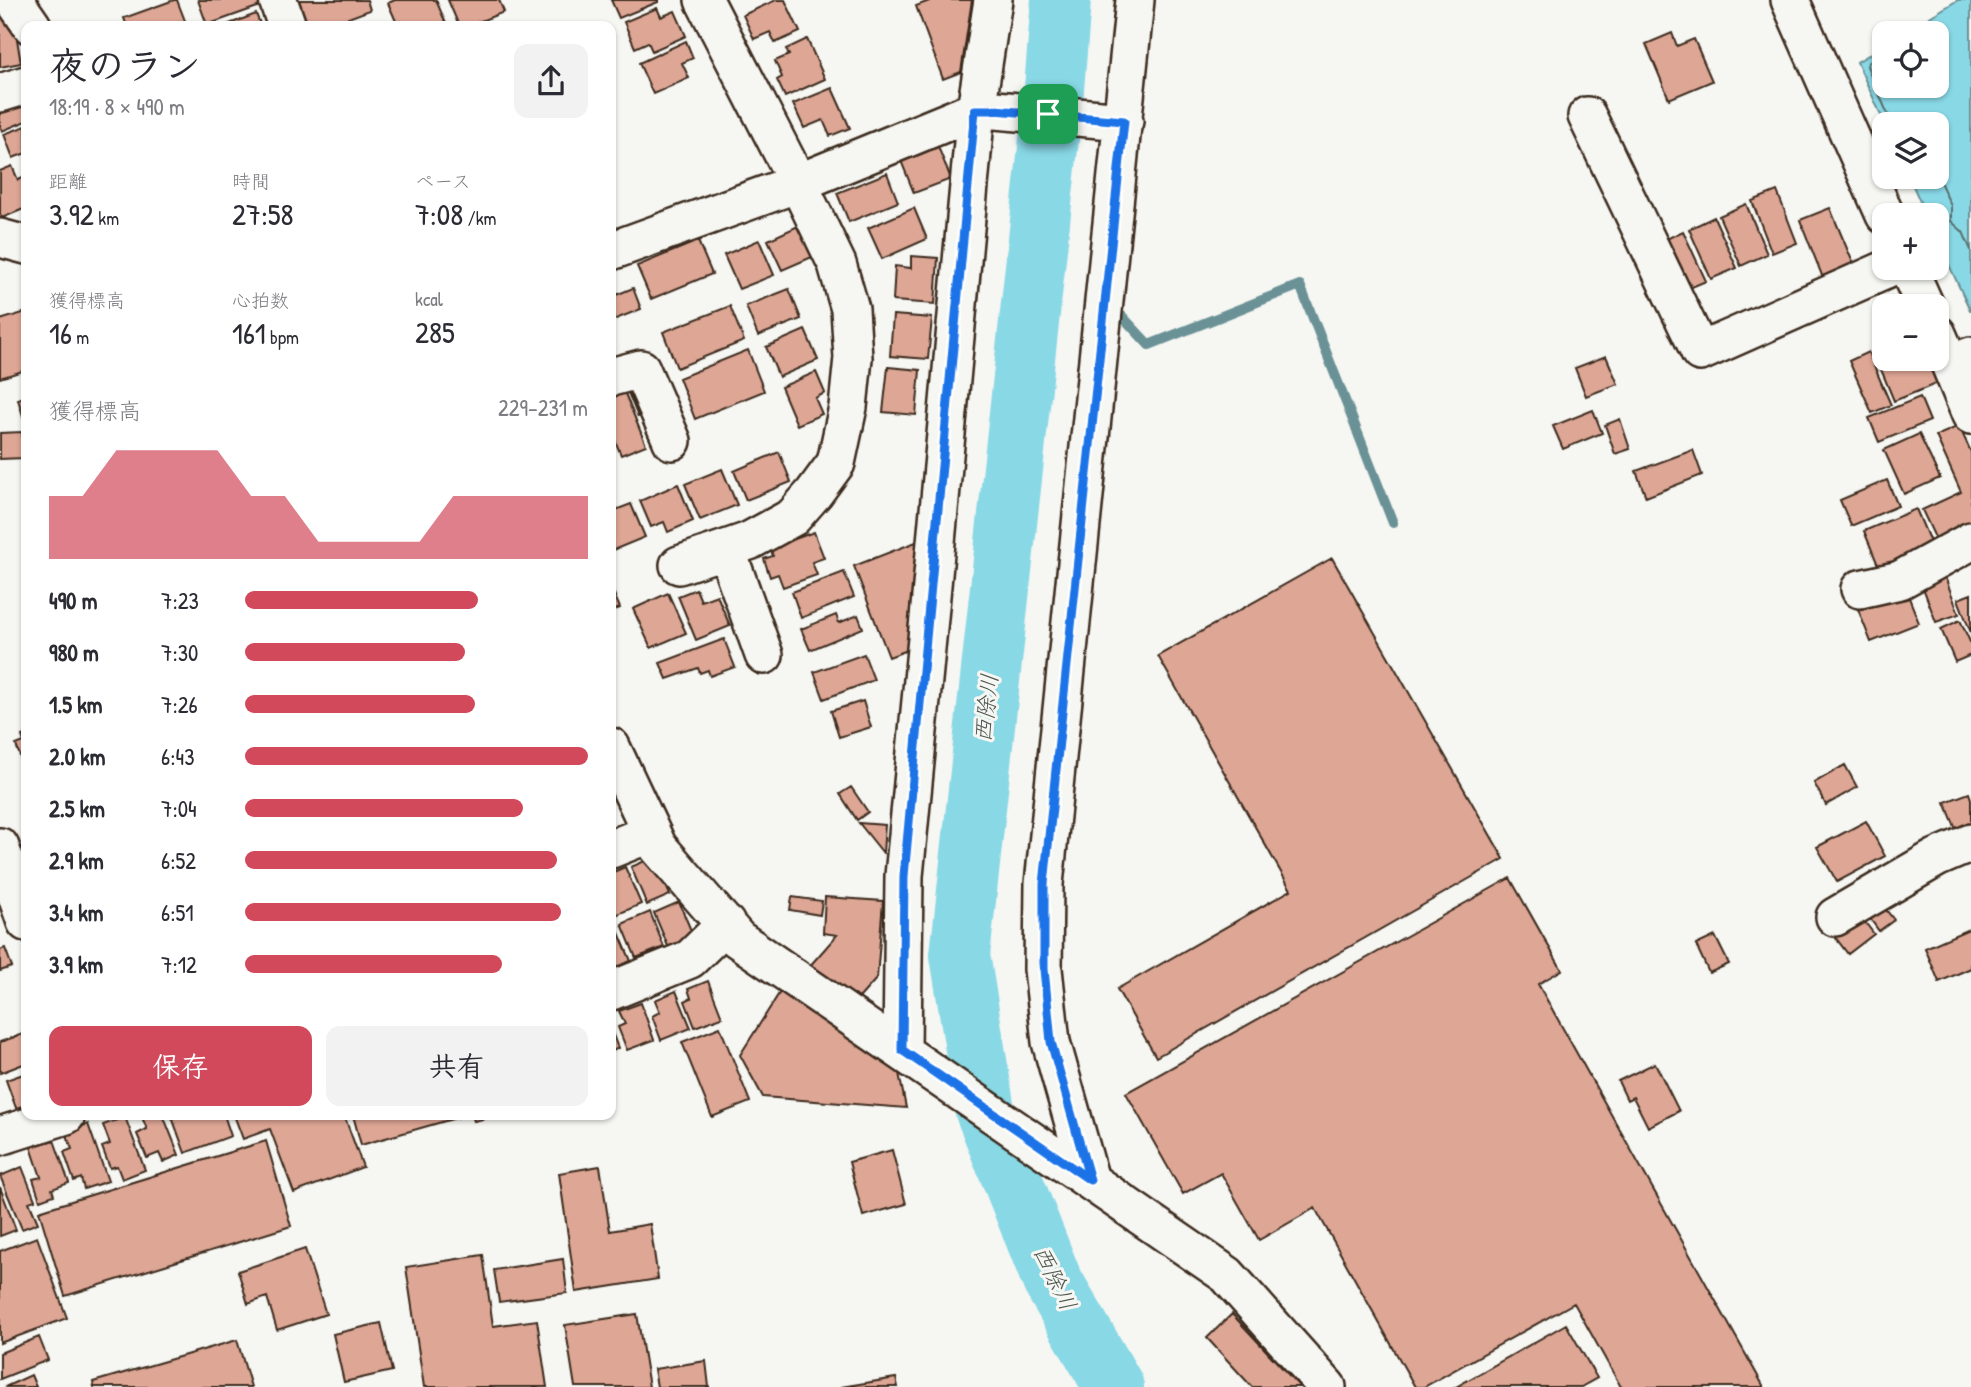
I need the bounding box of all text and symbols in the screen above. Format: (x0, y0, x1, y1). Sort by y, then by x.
map controls (1872, 21, 1949, 371)
button: locate (1872, 21, 1949, 98)
text: 夜のラン (49, 39, 201, 91)
button: share (514, 44, 588, 118)
pin (1018, 84, 1078, 144)
text: 18:19 · 8 × 490 m (49, 91, 185, 122)
icon: arrive (1029, 95, 1067, 133)
button: layers (1872, 112, 1949, 189)
text: 距離 (49, 168, 87, 194)
text: 時間 (232, 168, 270, 194)
text: ペース (415, 168, 471, 194)
text: 3.92 (49, 194, 94, 234)
text: 27:58 (232, 194, 294, 234)
text: 7:08 (415, 194, 463, 234)
button: + (1872, 203, 1949, 280)
text: km (94, 205, 119, 231)
text: /km (463, 205, 496, 231)
text: kcal (415, 286, 443, 312)
text: 獲得標高 (49, 287, 125, 313)
text: 心拍数 (232, 287, 289, 313)
button: − (1872, 294, 1949, 371)
text: 285 (415, 312, 455, 352)
text: 16 (49, 313, 72, 353)
text: 161 (232, 313, 266, 353)
text: m (72, 324, 89, 350)
text: bpm (266, 324, 299, 350)
text: 229–231 m (498, 392, 588, 423)
text: 獲得標高 (49, 395, 141, 426)
text: 490 m (49, 585, 97, 616)
text: 7:23 (161, 585, 199, 616)
text: 980 m (49, 637, 99, 668)
text: 7:30 (161, 637, 198, 668)
water label: 西除川 (966, 672, 1005, 744)
text: 1.5 km (49, 689, 102, 720)
text: 7:26 (161, 689, 198, 720)
text: 2.0 km (49, 741, 105, 772)
text: 6:43 (161, 741, 194, 772)
text: 2.5 km (49, 793, 105, 824)
text: 7:04 (161, 793, 197, 824)
text: 2.9 km (49, 845, 104, 876)
text: 6:52 (161, 845, 196, 876)
text: 3.4 km (49, 897, 103, 928)
text: 6:51 (161, 897, 194, 928)
text: 3.9 km (49, 949, 103, 980)
text: 7:12 (161, 949, 197, 980)
button: 保存 (49, 1026, 312, 1106)
button: 共有 (326, 1026, 588, 1106)
water label: 西除川 (1026, 1240, 1085, 1316)

